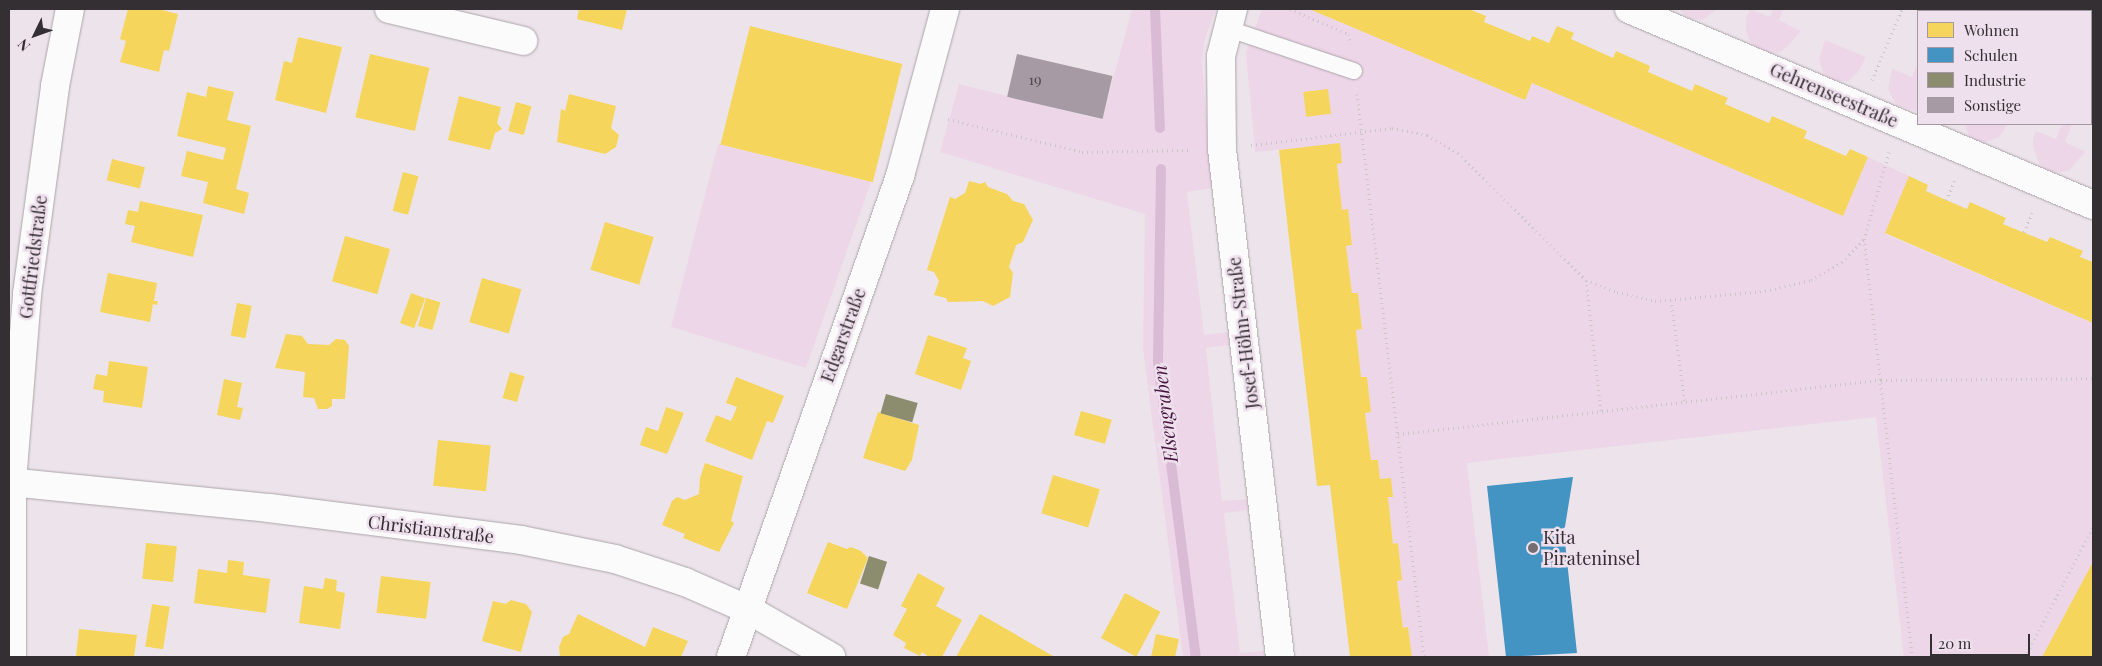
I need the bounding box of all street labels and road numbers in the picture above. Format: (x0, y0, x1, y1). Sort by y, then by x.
street label: Gehrenseestraße (1767, 58, 1901, 132)
street label: Gottfriedstraße (15, 194, 51, 320)
street label: Josef-Höhn-Straße (1223, 256, 1263, 410)
street label: Edgarstraße (816, 285, 870, 385)
street label: Christianstraße (367, 511, 495, 547)

